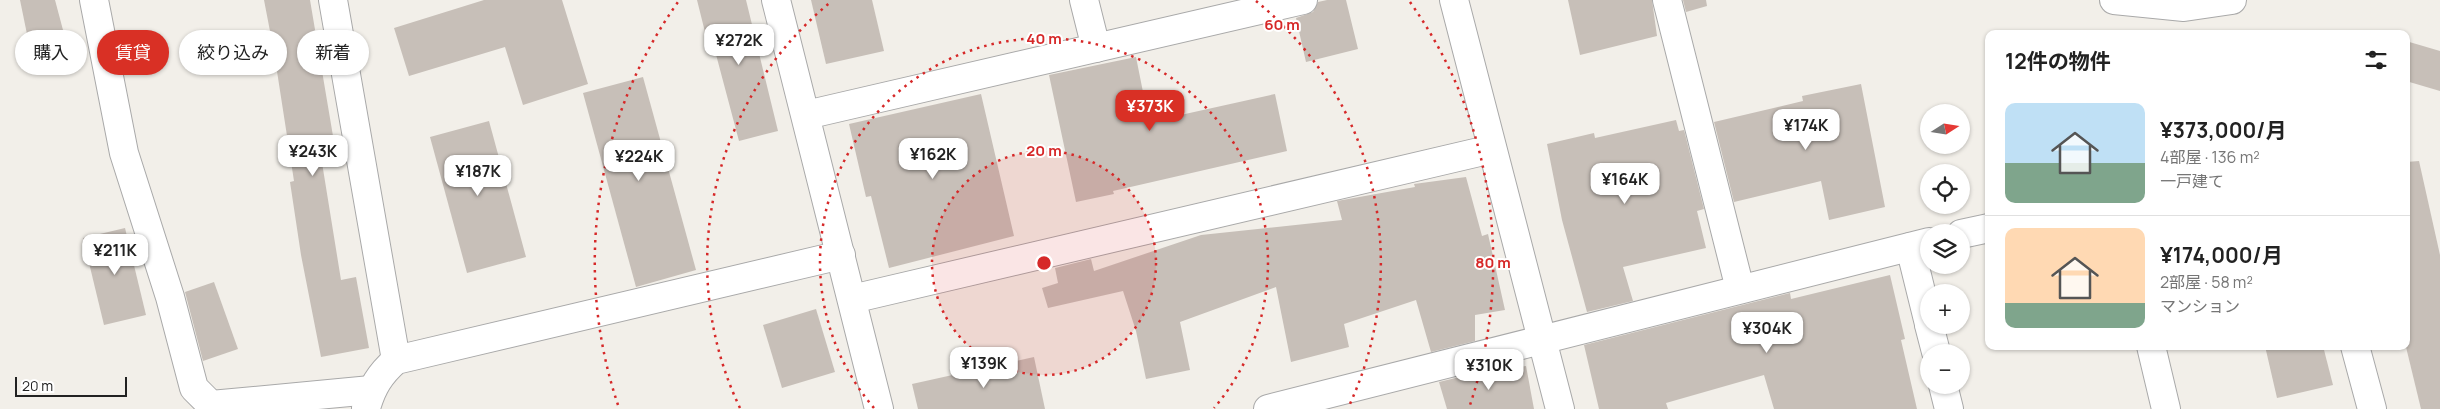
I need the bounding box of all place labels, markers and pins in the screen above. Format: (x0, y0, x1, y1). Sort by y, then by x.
pin: ¥272K (704, 23, 774, 66)
pin: ¥373K (1115, 90, 1185, 132)
pin: ¥174K (1771, 108, 1841, 151)
pin: ¥243K (278, 134, 348, 177)
pin: ¥162K (898, 138, 968, 180)
pin: ¥224K (604, 140, 674, 182)
pin: ¥187K (443, 154, 513, 197)
pin: ¥164K (1590, 162, 1660, 205)
pin: ¥211K (80, 234, 150, 276)
centre of rings (1035, 254, 1053, 272)
pin: ¥304K (1732, 312, 1802, 354)
pin: ¥139K (949, 346, 1019, 389)
pin: ¥310K (1454, 348, 1524, 391)

